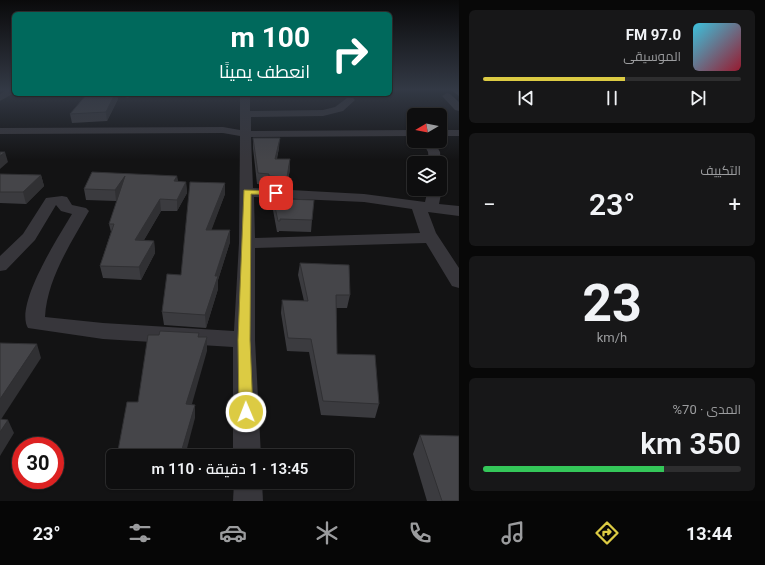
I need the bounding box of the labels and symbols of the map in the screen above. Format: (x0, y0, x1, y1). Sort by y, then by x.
north arrow (407, 108, 447, 148)
pin (259, 176, 293, 210)
position arrow (225, 391, 267, 433)
speed limit sign: 30 (12, 437, 64, 489)

